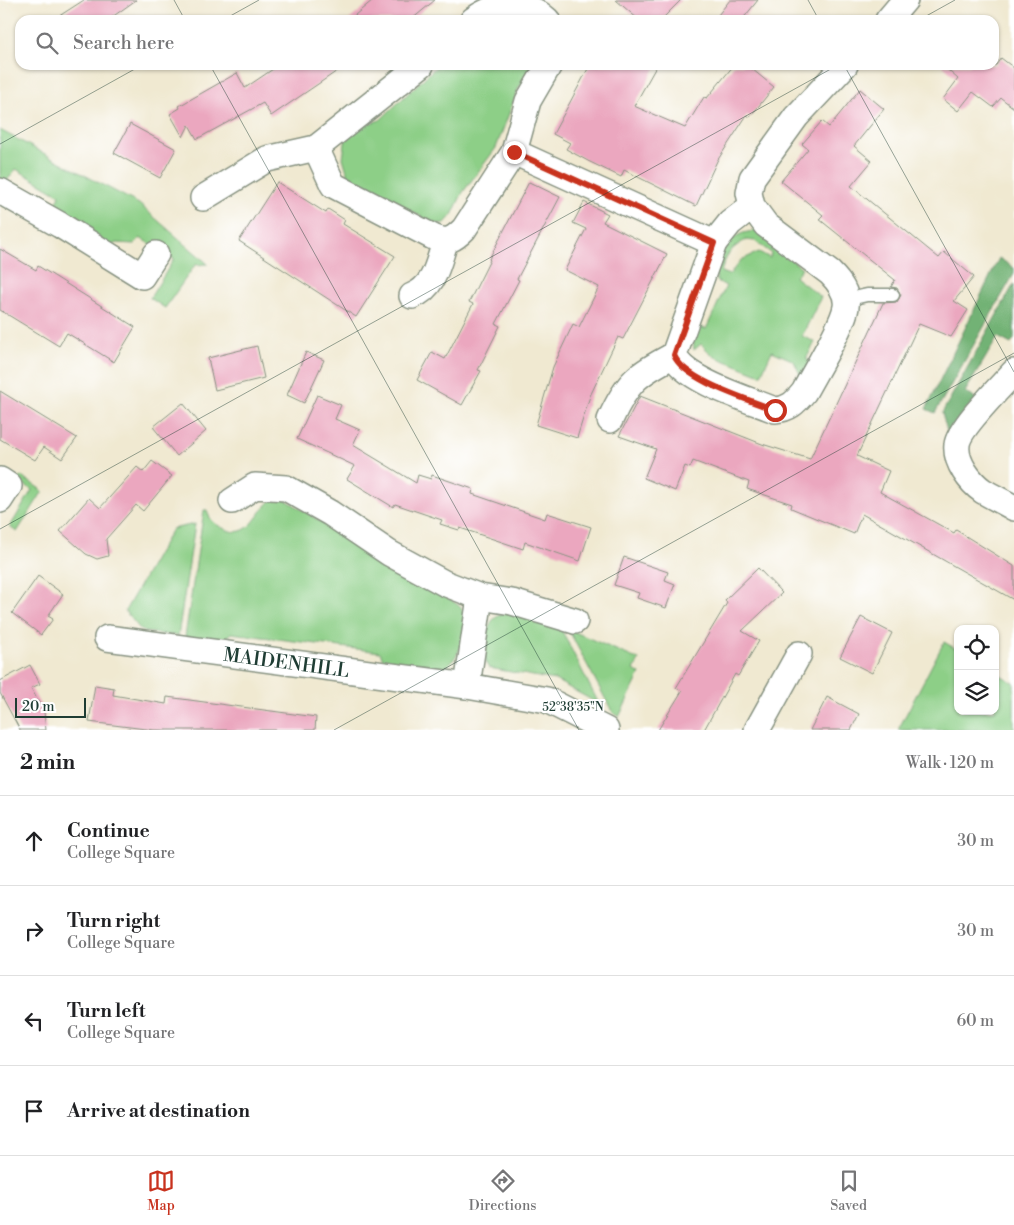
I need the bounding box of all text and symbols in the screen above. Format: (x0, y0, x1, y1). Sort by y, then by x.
search box (15, 15, 999, 70)
icon: search (33, 29, 61, 57)
text: Search here (73, 31, 174, 55)
route end (503, 141, 526, 164)
route start (764, 399, 787, 422)
map controls (954, 625, 999, 715)
button: locate (954, 625, 999, 670)
street label: MAIDENHILL (222, 643, 351, 683)
button: layers (954, 670, 999, 715)
scale bar (15, 695, 86, 718)
text: 20 m (22, 698, 54, 716)
text: 52°38'35"N (542, 700, 604, 715)
text: 2 min (20, 750, 75, 776)
text: Walk · 120 m (906, 753, 994, 773)
text: Continue (67, 819, 150, 843)
icon: ahead (20, 827, 48, 855)
text: 30 m (957, 831, 994, 851)
text: College Square (67, 843, 175, 863)
text: Turn right (67, 909, 160, 933)
icon: right (20, 917, 48, 945)
text: 30 m (957, 921, 994, 941)
text: College Square (67, 933, 175, 953)
text: Turn left (67, 999, 146, 1023)
icon: left (20, 1007, 48, 1035)
text: 60 m (956, 1011, 994, 1031)
text: College Square (67, 1023, 175, 1043)
icon: arrive (20, 1097, 48, 1125)
text: Arrive at destination (67, 1099, 250, 1123)
tab: Map (147, 1167, 175, 1215)
tab: Directions (469, 1167, 536, 1215)
tab: Saved (830, 1167, 867, 1215)

